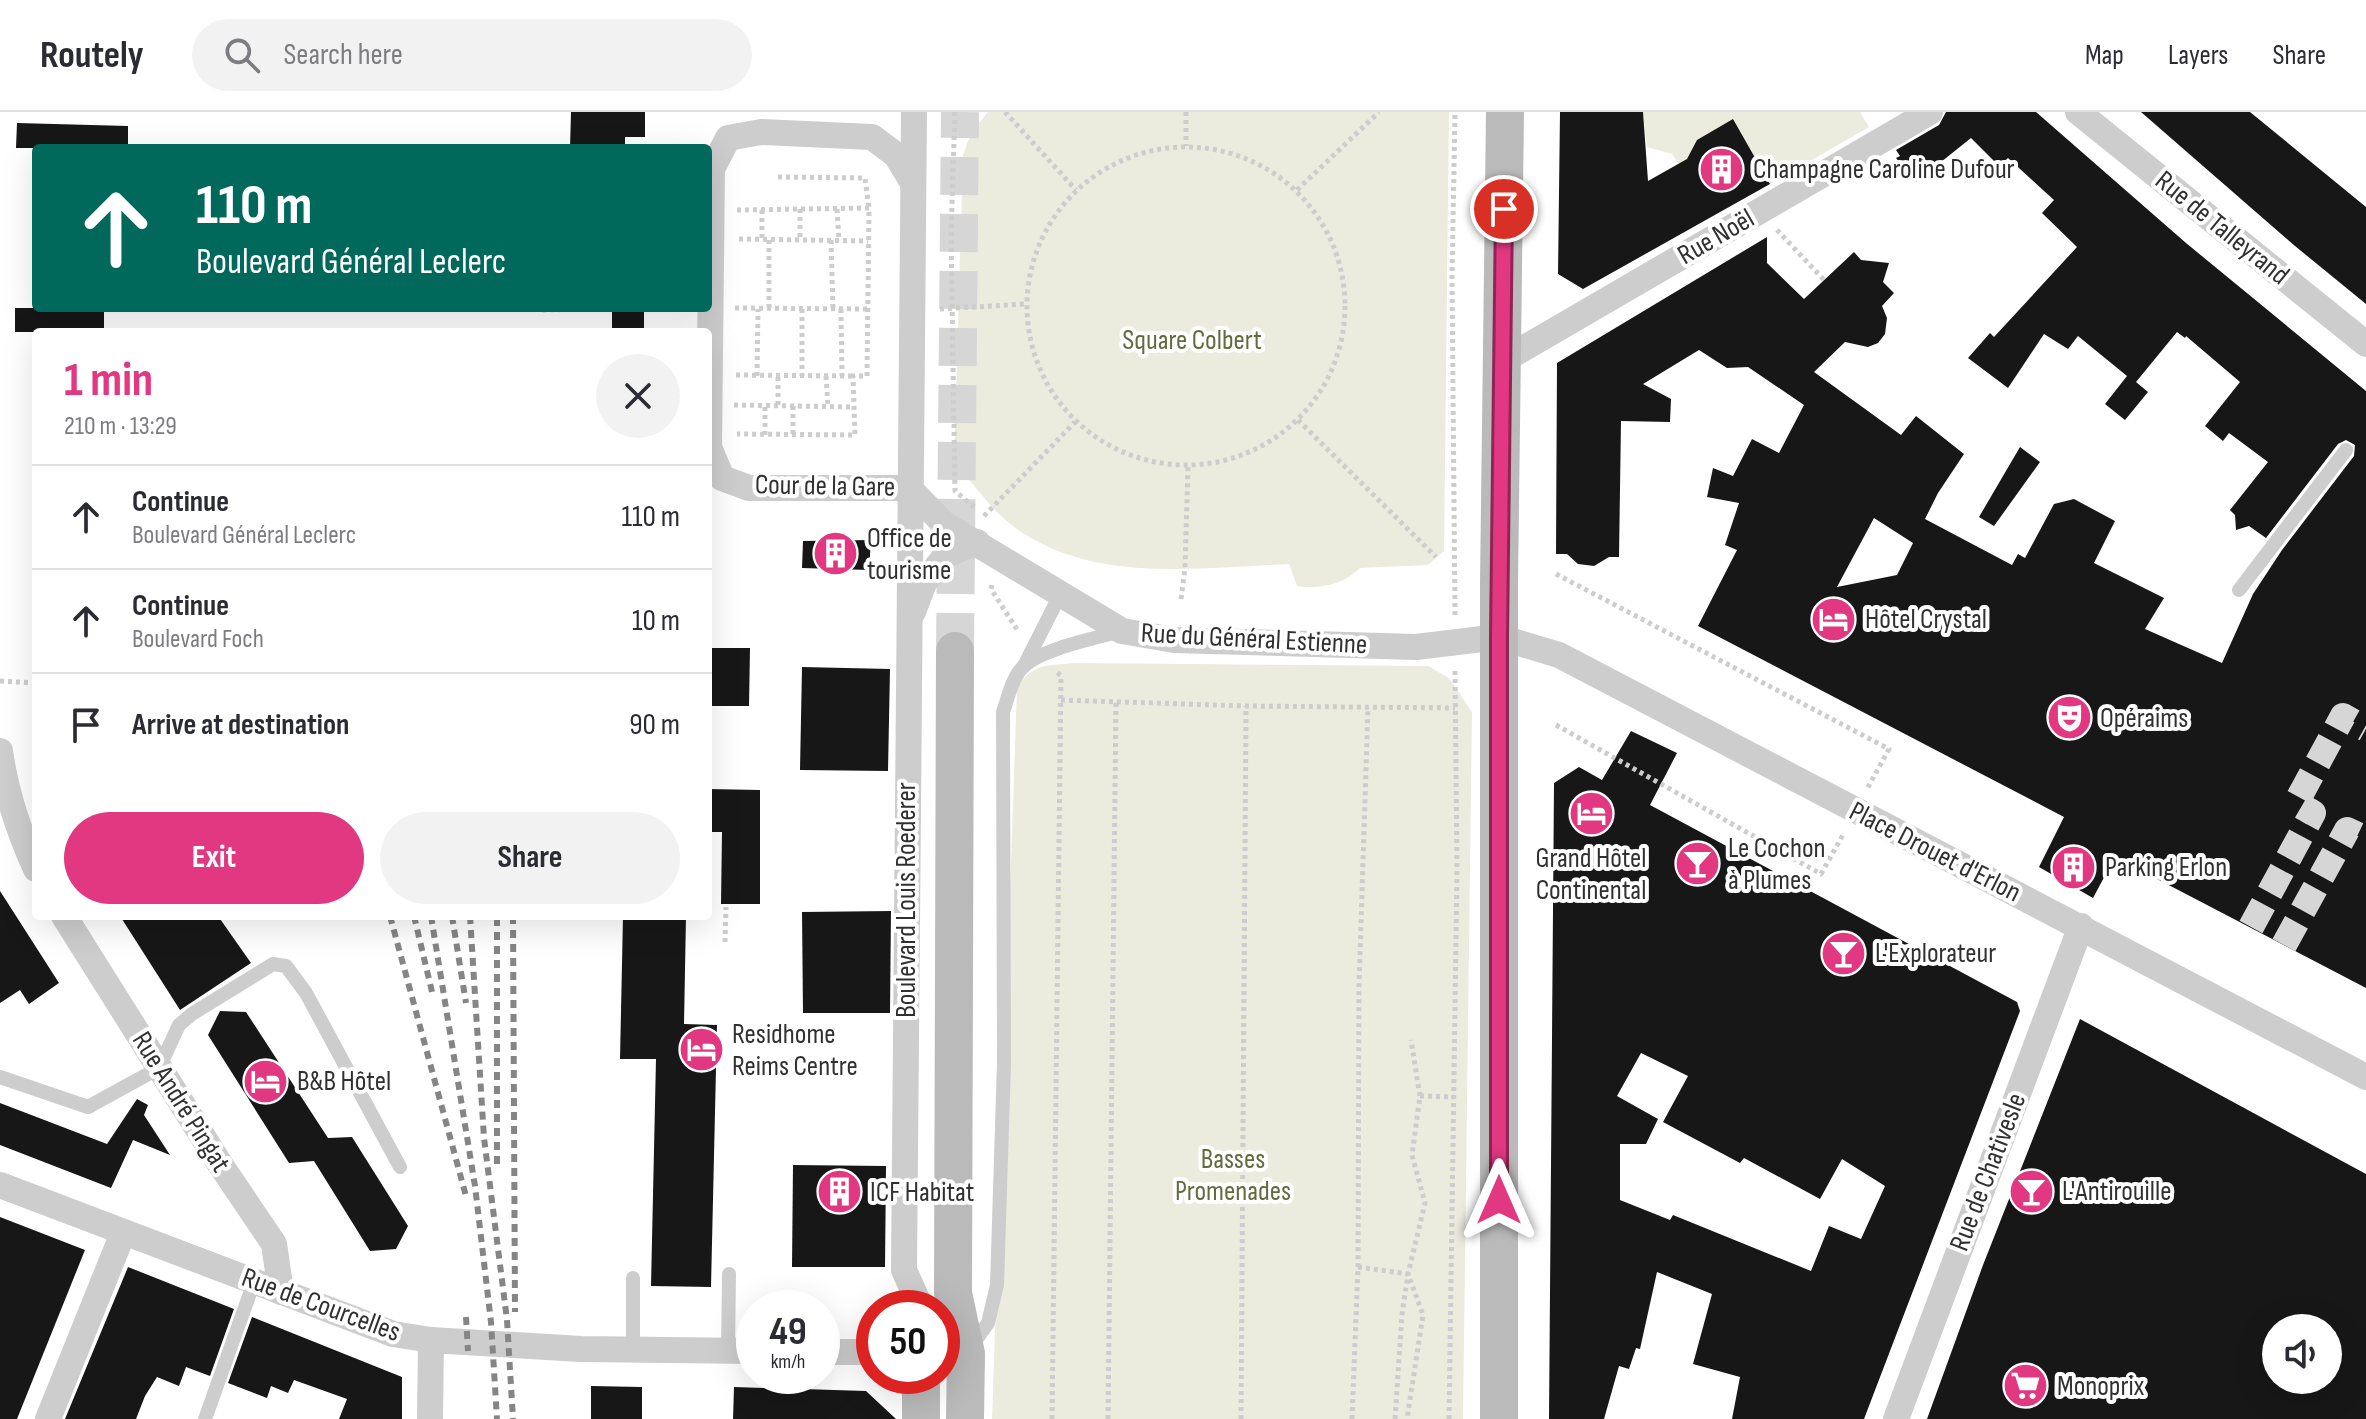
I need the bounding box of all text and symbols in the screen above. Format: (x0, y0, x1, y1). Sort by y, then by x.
search box (192, 19, 752, 91)
text: Routely (40, 33, 144, 78)
icon: search (220, 33, 264, 77)
text: Search here (284, 37, 403, 73)
text: Map (2085, 39, 2124, 72)
text: Layers (2168, 39, 2228, 72)
text: Share (2272, 39, 2326, 72)
building icon: Champagne Caroline Dufour (1698, 145, 1746, 193)
place label: Champagne Caroline Dufour (1753, 153, 2015, 186)
street label: Rue de Talleyrand (2149, 164, 2295, 292)
text: 110 m (196, 173, 312, 240)
pin (1470, 175, 1538, 243)
icon: ahead (64, 176, 168, 280)
icon: arrive (1482, 187, 1526, 231)
street label: Rue Noël (1672, 202, 1760, 272)
text: Boulevard Général Leclerc (196, 241, 506, 284)
park label: Square Colbert (1122, 324, 1262, 357)
text: 1 min (64, 352, 153, 409)
button: close (596, 354, 680, 438)
text: 210 m · 13:29 (64, 411, 177, 442)
street label: Cour de la Gare (755, 468, 895, 504)
text: Continue (132, 484, 229, 520)
icon: ahead (64, 495, 108, 539)
text: 110 m (622, 499, 680, 535)
text: Boulevard Général Leclerc (132, 520, 356, 551)
place label: Office de tourisme (867, 522, 952, 587)
building icon: Office de tourisme (812, 530, 860, 578)
text: Continue (132, 588, 229, 624)
hotel icon: Hôtel Crystal (1810, 595, 1858, 643)
icon: ahead (64, 599, 108, 643)
text: 10 m (632, 603, 680, 639)
place label: Hôtel Crystal (1865, 603, 1987, 636)
street label: Rue du Général Estienne (1140, 617, 1368, 661)
text: Boulevard Foch (132, 624, 264, 655)
theatre icon: Opéraims (2045, 694, 2093, 742)
place label: Opéraims (2100, 702, 2188, 735)
icon: arrive (64, 703, 108, 747)
text: Arrive at destination (132, 707, 349, 743)
text: 90 m (629, 707, 680, 743)
street label: Boulevard Louis Roederer (890, 782, 923, 1018)
hotel icon: Grand Hôtel Continental (1567, 790, 1615, 838)
street label: Place Drouet d'Erlon (1844, 795, 2026, 909)
button: Exit (64, 812, 364, 904)
button: Share (380, 812, 680, 904)
place label: Le Cochon à Plumes (1728, 832, 1826, 897)
bar icon: Le Cochon à Plumes (1673, 840, 1721, 888)
place label: Grand Hôtel Continental (1535, 842, 1647, 907)
building icon: Parking Erlon (2050, 843, 2098, 891)
place label: Parking Erlon (2105, 851, 2227, 884)
bar icon: L'Explorateur (1820, 929, 1868, 977)
place label: L'Explorateur (1875, 937, 1996, 970)
place label: Residhome Reims Centre (732, 1018, 858, 1083)
street label: Rue André Pingat (125, 1026, 237, 1178)
hotel icon: Residhome Reims Centre (677, 1026, 725, 1074)
hotel icon: B&B Hôtel (242, 1057, 290, 1105)
place label: B&B Hôtel (297, 1065, 391, 1098)
street label: Rue de Chativesle (1943, 1088, 2033, 1256)
park label: Basses Promenades (1175, 1143, 1291, 1208)
position arrow (1457, 1158, 1541, 1242)
bar icon: L'Antirouille (2007, 1167, 2055, 1215)
building icon: ICF Habitat (815, 1168, 863, 1216)
place label: L'Antirouille (2062, 1175, 2171, 1208)
place label: ICF Habitat (870, 1176, 974, 1209)
street label: Rue de Courcelles (237, 1261, 405, 1349)
speed limit sign: 50 (856, 1290, 960, 1394)
text: 49 (769, 1308, 807, 1356)
map controls (2262, 1314, 2342, 1394)
button: sound (2262, 1314, 2342, 1394)
text: km/h (771, 1350, 805, 1374)
supermarket icon: Monoprix (2002, 1362, 2050, 1410)
place label: Monoprix (2057, 1370, 2145, 1403)

